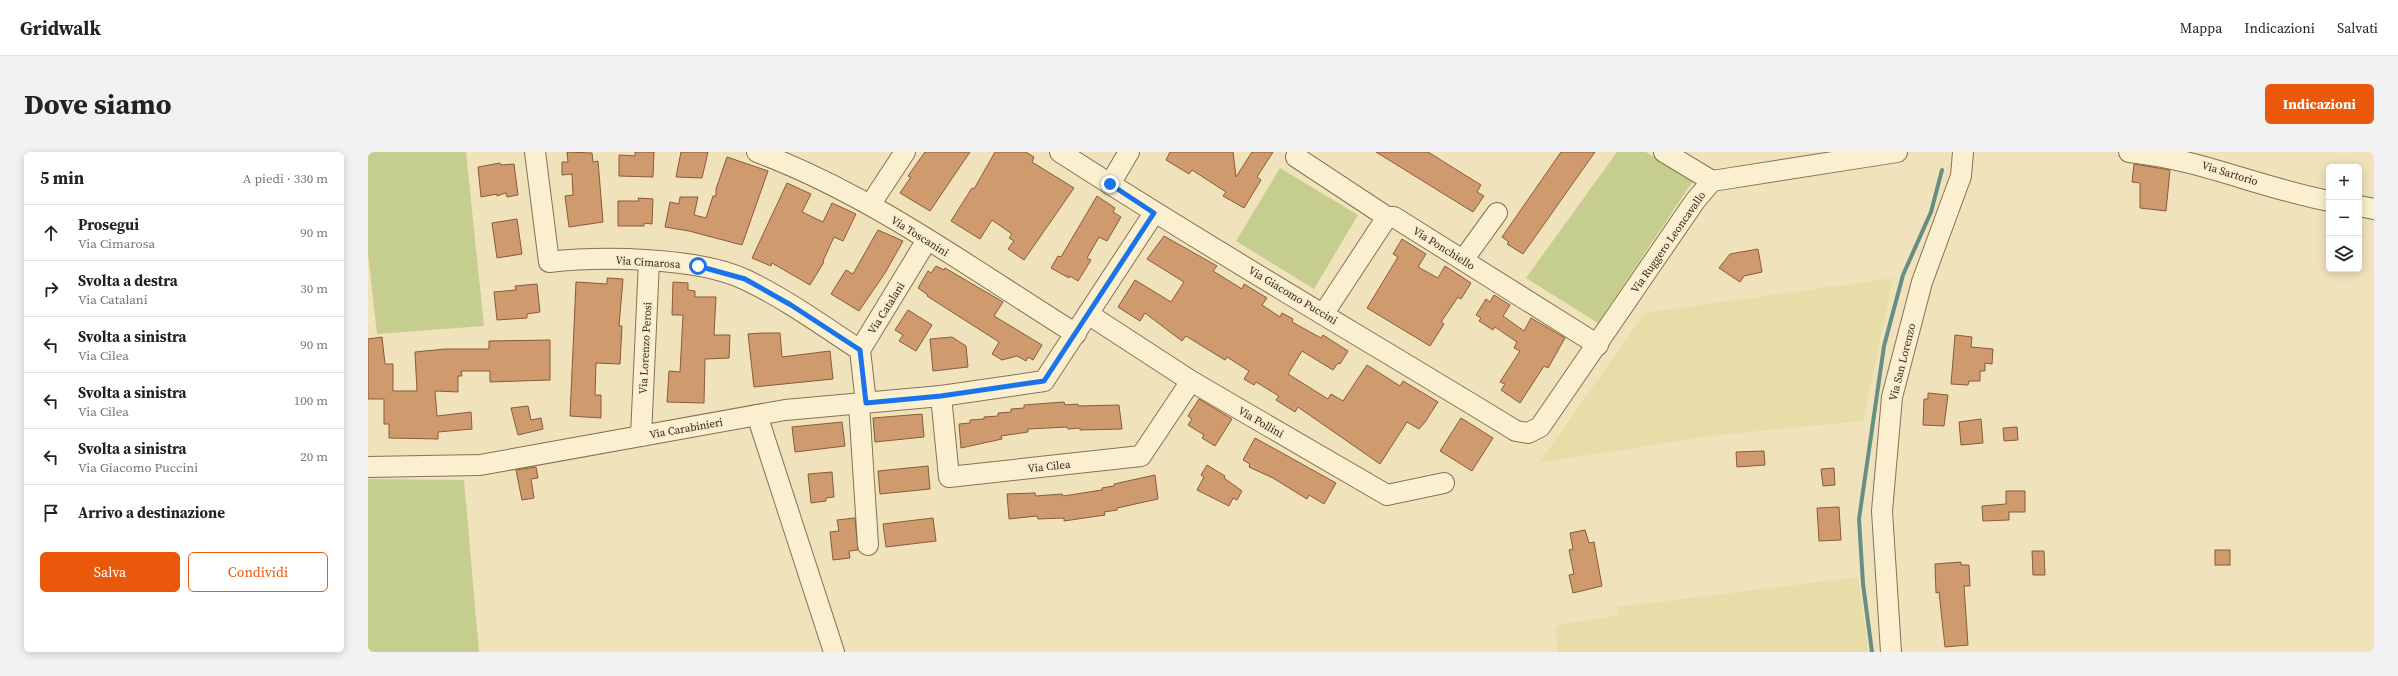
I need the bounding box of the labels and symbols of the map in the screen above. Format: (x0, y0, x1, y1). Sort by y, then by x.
street label: Via Sartorio (2200, 158, 2260, 189)
route end (1101, 175, 1119, 193)
street label: Via Ruggero Leoncavallo (1628, 188, 1709, 296)
street label: Via Toscanini (888, 213, 952, 260)
street label: Via Ponchiello (1410, 223, 1478, 274)
street label: Via Cimarosa (615, 253, 681, 272)
route start (689, 257, 707, 275)
street label: Via Giacomo Puccini (1245, 263, 1340, 328)
street label: Via Catalani (864, 279, 908, 337)
street label: Via Lorenzo Perosi (636, 302, 655, 394)
street label: Via San Lorenzo (1886, 322, 1919, 402)
street label: Via Pollini (1235, 403, 1286, 442)
street label: Via Carabinieri (648, 415, 724, 442)
street label: Via Cilea (1027, 457, 1072, 476)

